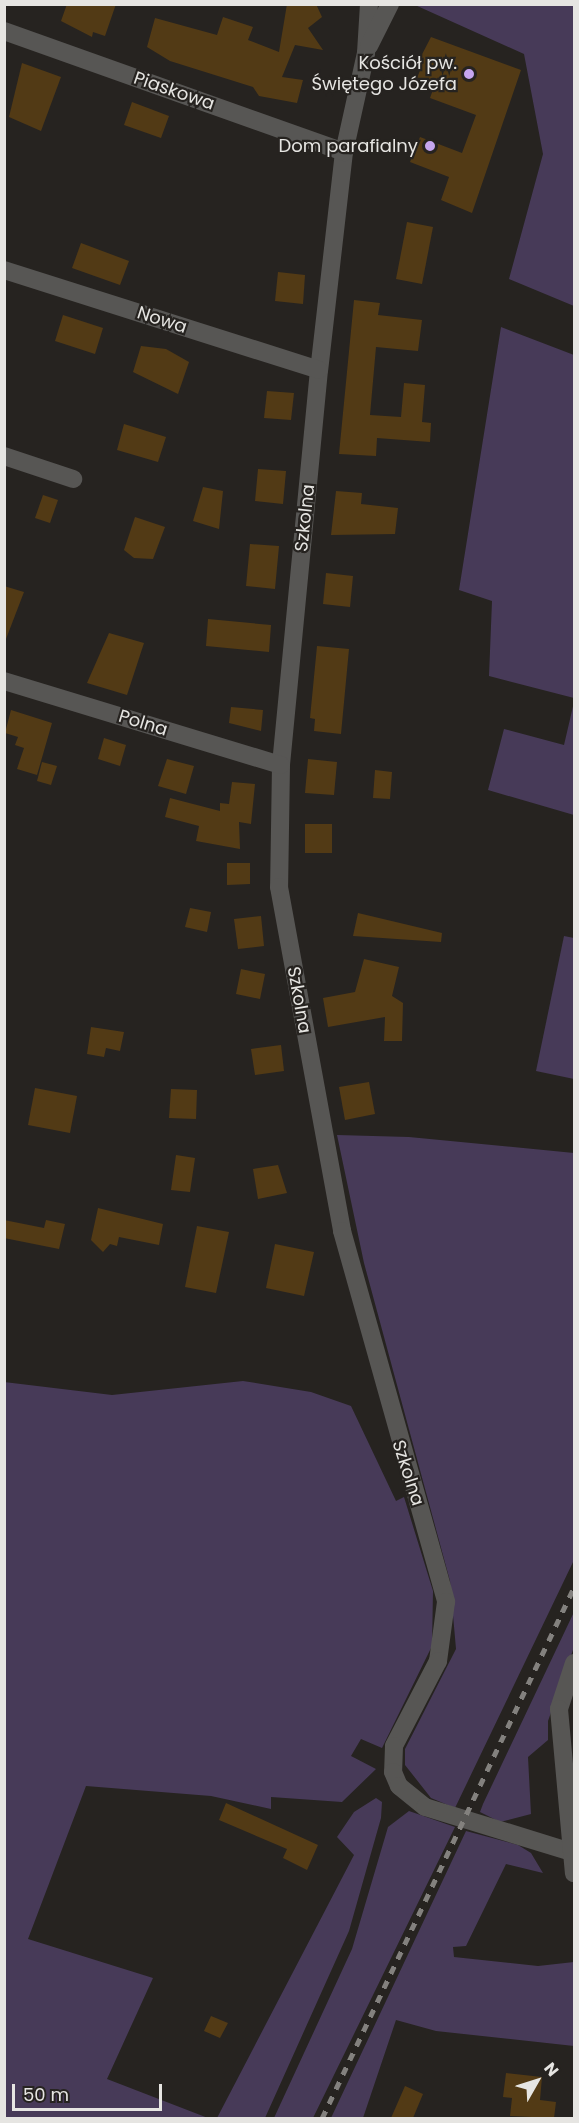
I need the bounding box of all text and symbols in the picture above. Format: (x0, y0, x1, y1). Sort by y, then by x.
place label: Kościół pw. Świętego Józefa (311, 53, 457, 96)
street label: Piaskowa (131, 67, 217, 115)
marker: Kościół pw. Świętego Józefa (462, 67, 476, 81)
place label: Dom parafialny (279, 135, 418, 157)
marker: Dom parafialny (423, 139, 437, 153)
street label: Nowa (134, 302, 190, 338)
street label: Szkolna (291, 483, 319, 553)
street label: Polna (116, 705, 170, 741)
street label: Szkolna (282, 965, 316, 1035)
street label: Szkolna (387, 1437, 429, 1509)
north arrow (507, 2051, 567, 2111)
text: N (539, 2057, 564, 2081)
scale bar (15, 2072, 165, 2110)
text: 50 m (23, 2082, 69, 2107)

